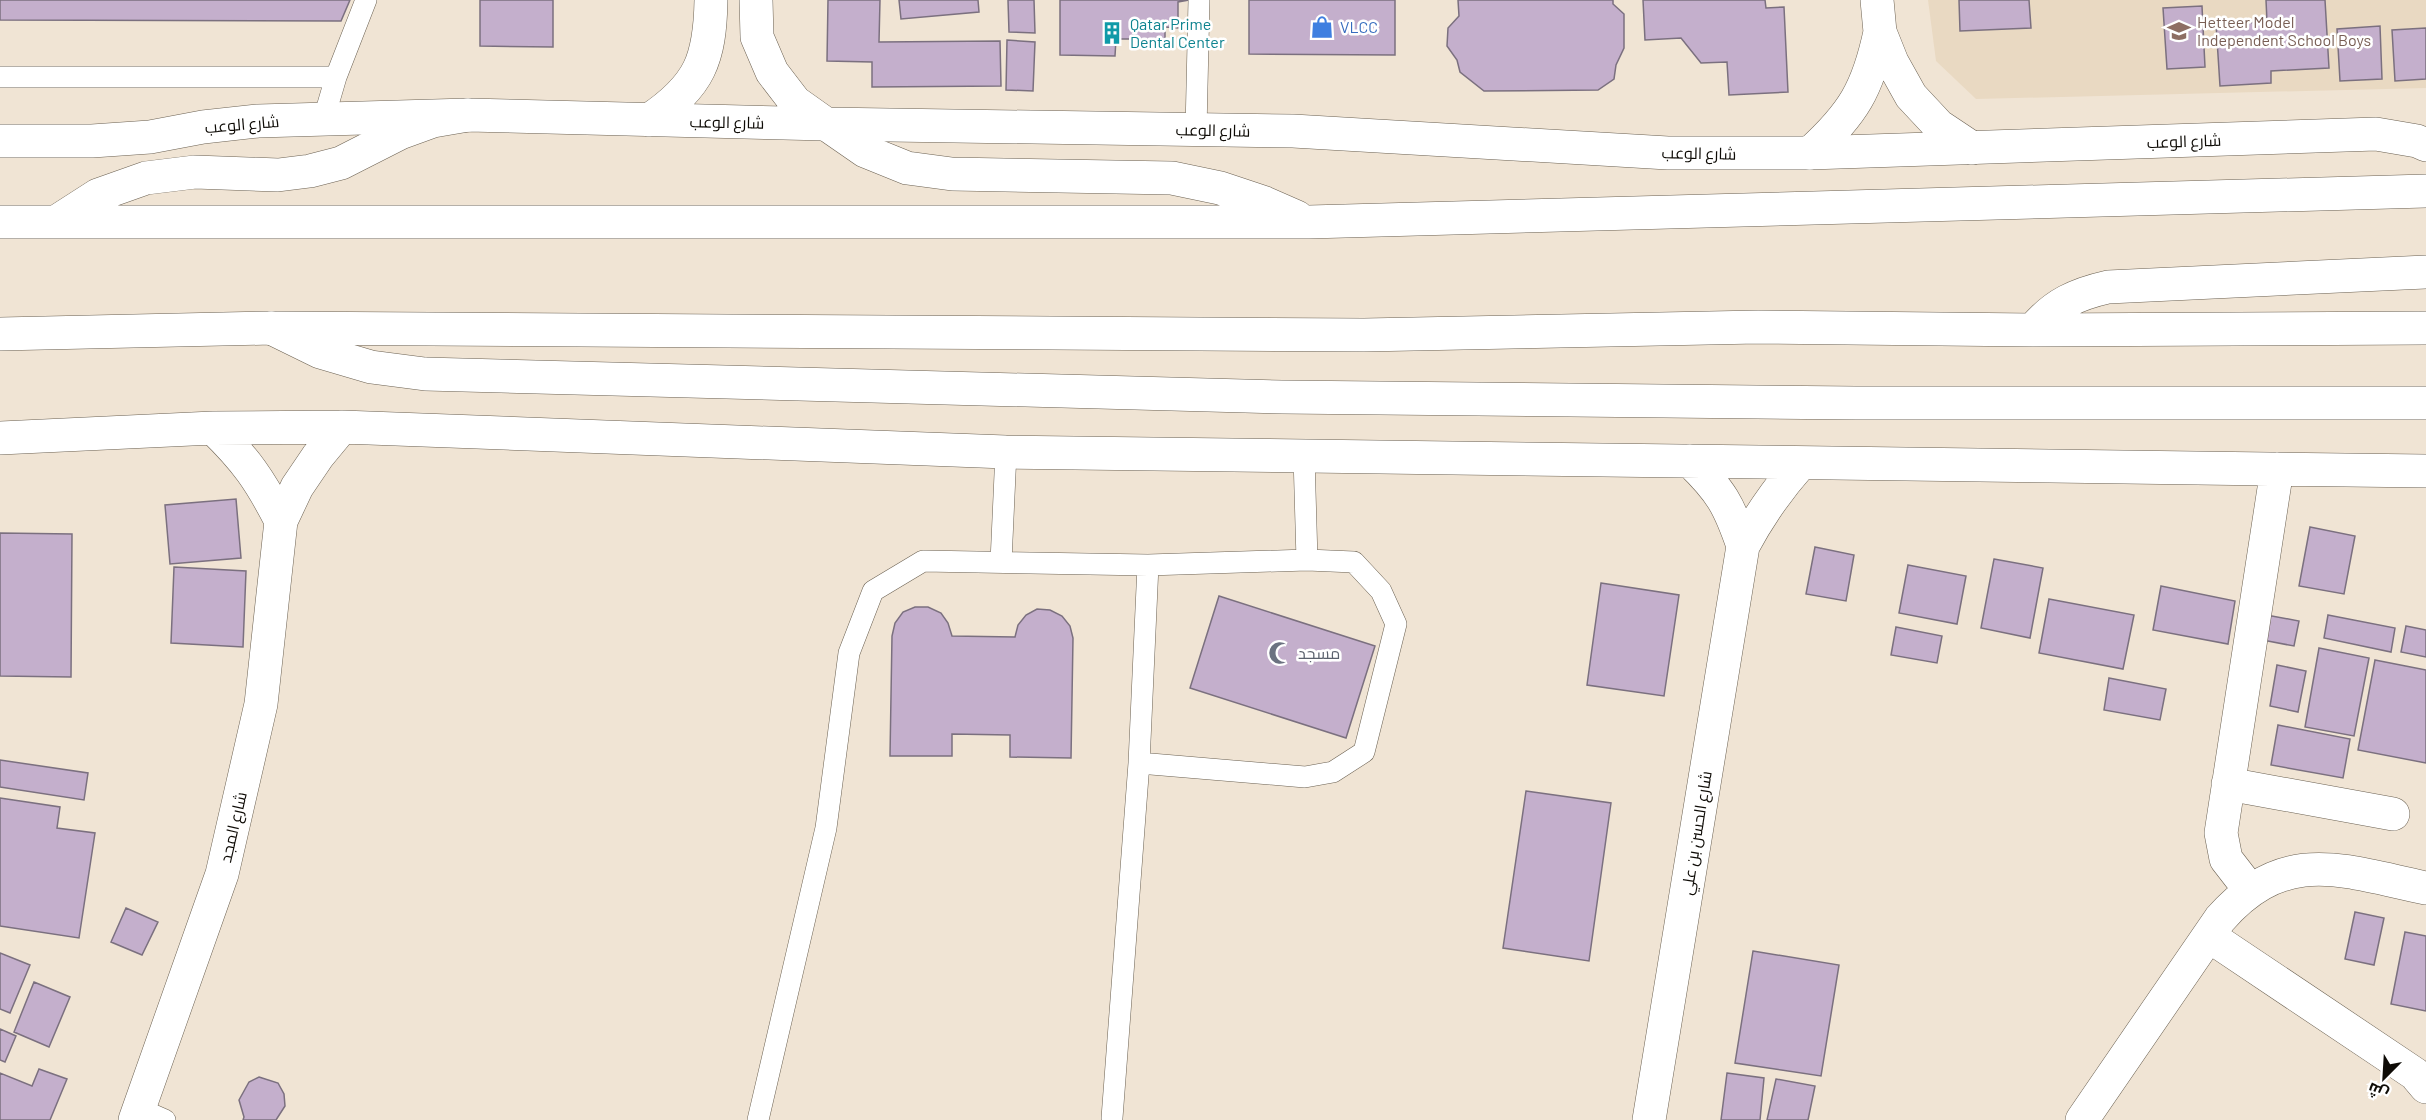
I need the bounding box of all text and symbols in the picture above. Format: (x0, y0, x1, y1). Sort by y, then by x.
place label: Hetteer Model Independent School Boys (2197, 12, 2371, 49)
place label: Qatar Prime Dental Center (1130, 14, 1225, 51)
shop icon: VLCC (1309, 14, 1335, 40)
place label: VLCC (1340, 17, 1378, 36)
school or university icon: Hetteer Model Independent School Boys (2166, 18, 2192, 44)
building icon: Qatar Prime Dental Center (1099, 20, 1125, 46)
street label: شارع الوعب (204, 111, 280, 139)
street label: شارع الوعب (689, 111, 765, 135)
street label: شارع الوعب (1175, 119, 1251, 143)
street label: شارع الوعب (2146, 130, 2222, 154)
street label: شارع الوعب (1661, 142, 1737, 166)
mosque icon: مسجد (1267, 640, 1293, 666)
place label: مسجد (1298, 643, 1340, 663)
street label: شارع الحسن بن علي (1676, 770, 1720, 897)
street label: شارع المجد (215, 790, 253, 865)
north arrow (2354, 1048, 2414, 1108)
text: ش (2364, 1078, 2391, 1105)

